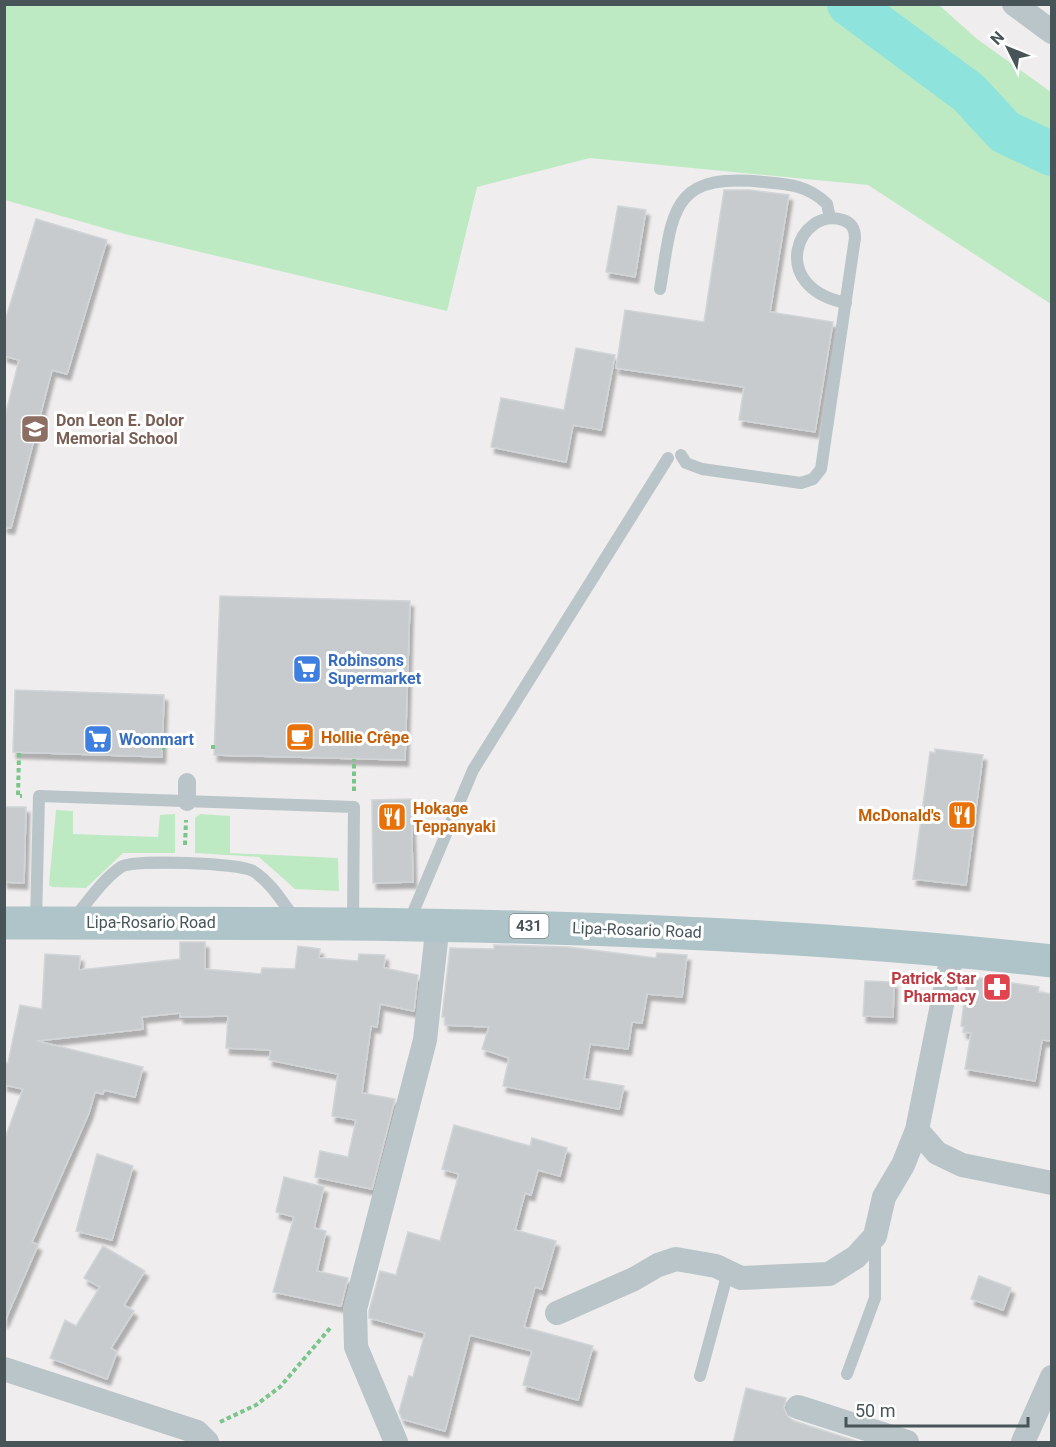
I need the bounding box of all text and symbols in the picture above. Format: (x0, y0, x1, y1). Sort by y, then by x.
north arrow (978, 18, 1038, 78)
text: N (987, 28, 1008, 49)
place label: Don Leon E. Dolor Memorial School (56, 411, 184, 448)
school or university icon: Don Leon E. Dolor Memorial School (19, 413, 51, 445)
place label: Robinsons Supermarket (328, 651, 422, 688)
supermarket icon: Robinsons Supermarket (291, 653, 323, 685)
cafe icon: Hollie Crêpe (284, 721, 316, 753)
supermarket icon: Woonmart (82, 723, 114, 755)
place label: Hollie Crêpe (321, 728, 409, 747)
place label: Woonmart (119, 730, 194, 749)
place label: Hokage Teppanyaki (413, 799, 496, 836)
restaurant icon: McDonald's (946, 799, 978, 831)
restaurant icon: Hokage Teppanyaki (376, 801, 408, 833)
place label: McDonald's (858, 806, 941, 825)
street label: Lipa-Rosario Road (86, 913, 216, 932)
road number: 431 (510, 914, 548, 938)
street label: Lipa-Rosario Road (572, 918, 702, 942)
place label: Patrick Star Pharmacy (891, 969, 977, 1006)
pharmacy icon: Patrick Star Pharmacy (981, 971, 1013, 1003)
scale bar (846, 1390, 1028, 1428)
text: 50 m (855, 1400, 895, 1421)

